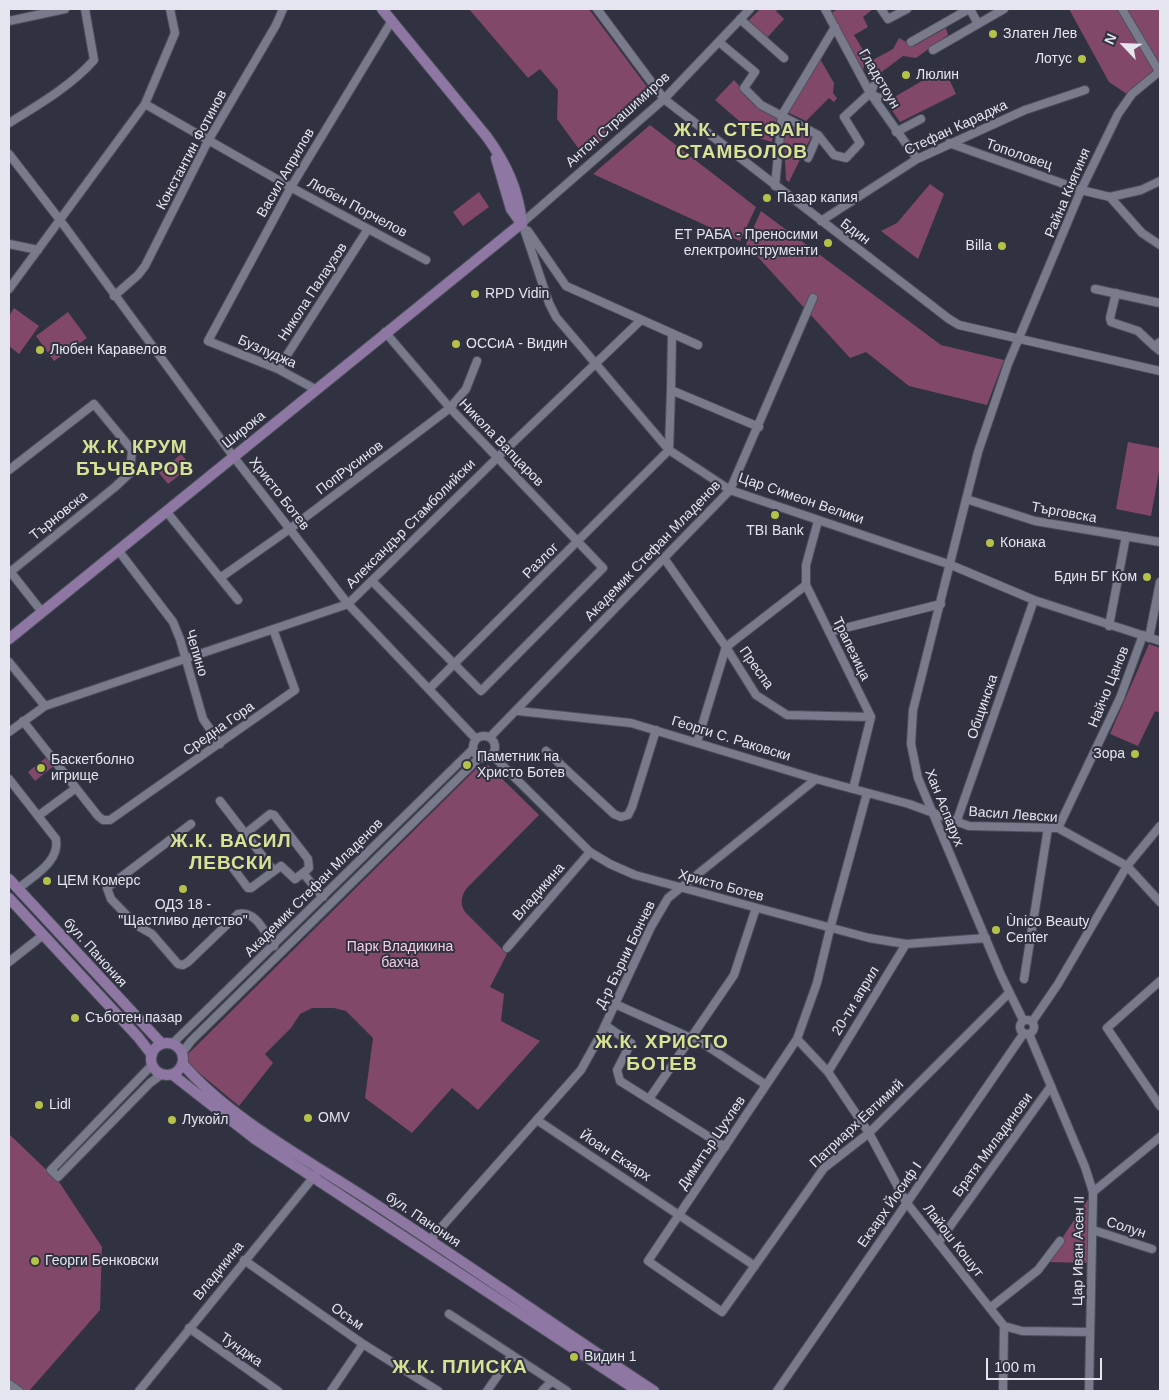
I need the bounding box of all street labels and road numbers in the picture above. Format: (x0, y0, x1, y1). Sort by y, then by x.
street label: Гладстоун (855, 46, 903, 112)
street label: Антон Страшимиров (562, 69, 674, 171)
street label: Константин Фотинов (153, 87, 231, 213)
street label: Стефан Караджа (902, 97, 1010, 159)
street label: Васил Априлов (254, 125, 318, 221)
street label: Тополовец (983, 136, 1055, 174)
street label: Райна Княгиня (1042, 146, 1094, 240)
street label: Любен Порчелов (304, 175, 410, 241)
street label: Бдин (837, 215, 873, 249)
street label: Никола Палаузов (275, 240, 351, 344)
street label: Бузлуджа (235, 332, 299, 372)
street label: Никола Вапцаров (455, 396, 547, 490)
street label: Широка (219, 408, 269, 452)
street label: ПопРусинов (313, 437, 387, 499)
street label: Христо Ботев (245, 454, 313, 534)
street label: Александър Стамболийски (343, 456, 479, 592)
street label: Цар Симеон Велики (736, 470, 866, 528)
street label: Академик Стефан Младенов (581, 477, 725, 625)
street label: Търновска (27, 488, 91, 544)
street label: Търговска (1030, 499, 1098, 527)
street label: Разлог (520, 540, 562, 582)
street label: Трапезица (828, 615, 874, 683)
street label: Чепино (181, 628, 211, 678)
street label: Преспа (735, 644, 777, 692)
street label: Найчо Цанов (1085, 644, 1133, 730)
street label: Общинска (964, 672, 1002, 742)
street label: Средна Гора (180, 698, 258, 760)
street label: Георги С. Раковски (669, 713, 793, 765)
street label: Хан Аспарух (921, 767, 967, 849)
street label: Васил Левски (968, 804, 1058, 826)
street label: Академик Стефан Младенов (241, 815, 387, 961)
street label: Владикина (509, 860, 569, 924)
street label: Христо Ботев (676, 866, 766, 906)
street label: Д-р Бърни Бончев (593, 898, 659, 1012)
street label: бул. Панония (60, 915, 130, 991)
street label: 20-ти април (829, 963, 883, 1039)
street label: Патриарх Евтимий (807, 1076, 907, 1172)
street label: Братя Миладинови (950, 1090, 1036, 1200)
street label: Димитър Цухлев (674, 1093, 750, 1193)
street label: Йоан Екзарх (576, 1127, 654, 1185)
street label: Екзарх Йосиф I (854, 1159, 926, 1251)
street label: бул. Панония (382, 1189, 464, 1251)
street label: Цар Иван Асен II (1070, 1196, 1088, 1306)
street label: Лайош Кошут (919, 1201, 987, 1281)
street label: Солун (1104, 1214, 1148, 1242)
street label: Владикина (190, 1238, 248, 1304)
street label: Осъм (327, 1300, 367, 1334)
street label: Тунджа (217, 1329, 265, 1371)

